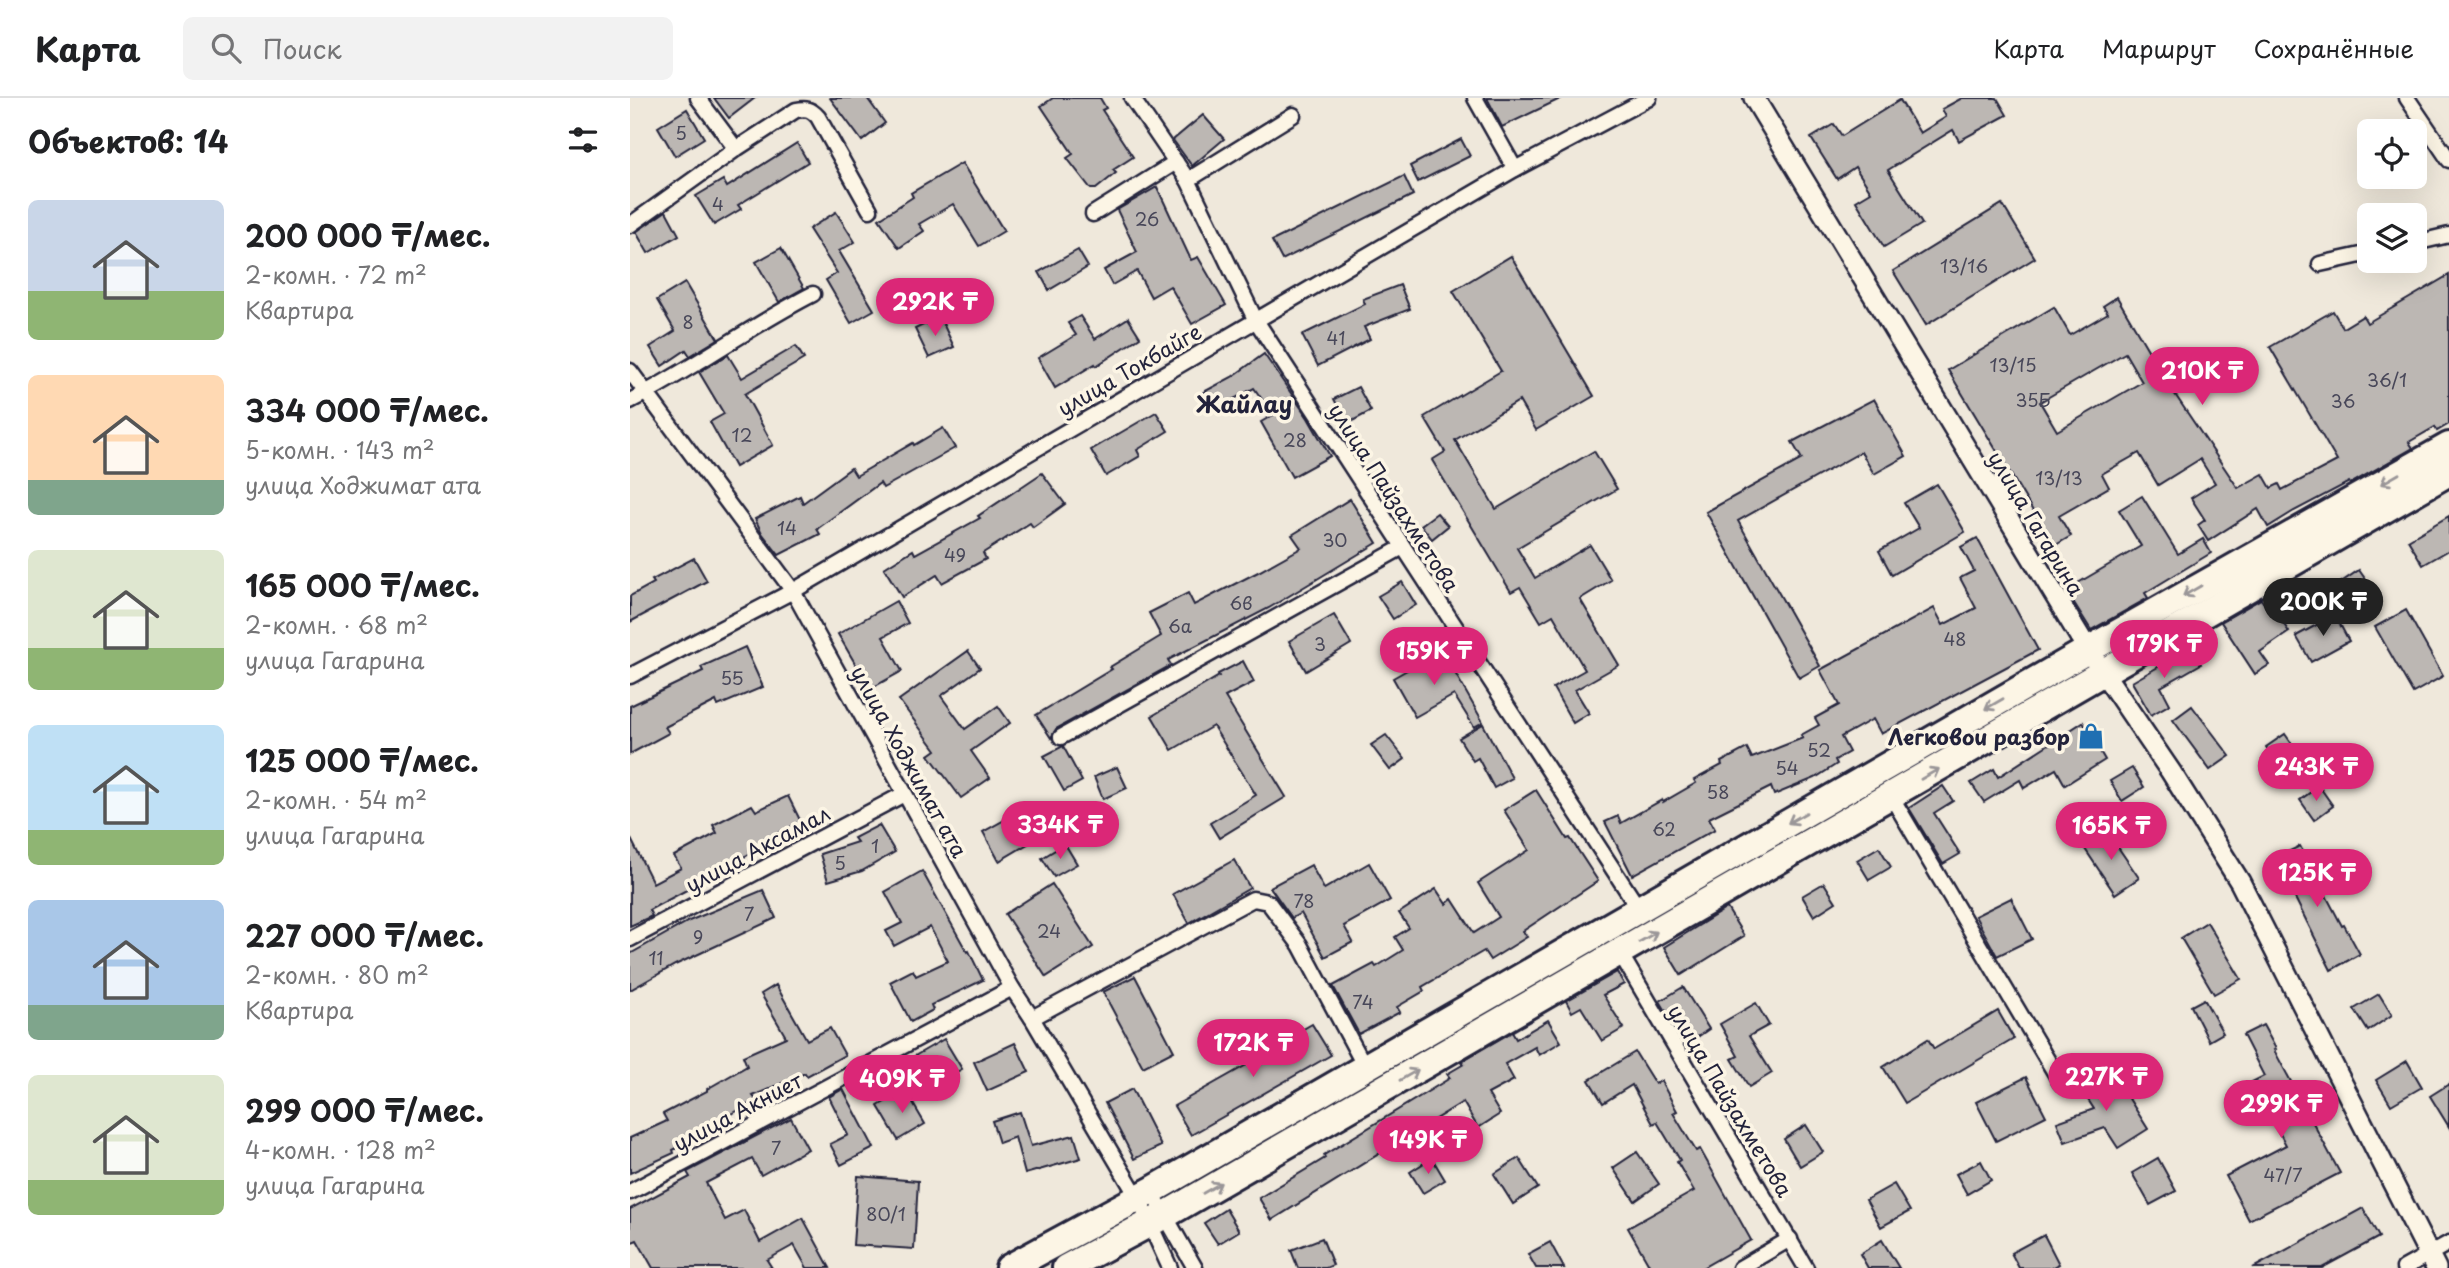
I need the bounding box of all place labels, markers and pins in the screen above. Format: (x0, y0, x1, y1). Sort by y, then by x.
pin: 292K ₸ (878, 278, 992, 338)
pin: 210K ₸ (2145, 348, 2259, 407)
pin: 200K ₸ (2266, 578, 2380, 638)
pin: 179K ₸ (2107, 620, 2221, 680)
pin: 159K ₸ (1377, 628, 1491, 687)
place label: Легковои разбор (1888, 720, 2070, 752)
shop icon: Легковои разбор (2076, 721, 2106, 751)
pin: 243K ₸ (2259, 744, 2373, 803)
pin: 334K ₸ (1003, 802, 1117, 861)
pin: 165K ₸ (2054, 802, 2168, 862)
pin: 125K ₸ (2260, 850, 2374, 909)
pin: 172K ₸ (1196, 1020, 1310, 1079)
pin: 227K ₸ (2049, 1054, 2163, 1113)
pin: 409K ₸ (845, 1056, 959, 1115)
pin: 299K ₸ (2224, 1080, 2338, 1140)
pin: 149K ₸ (1371, 1116, 1485, 1176)

